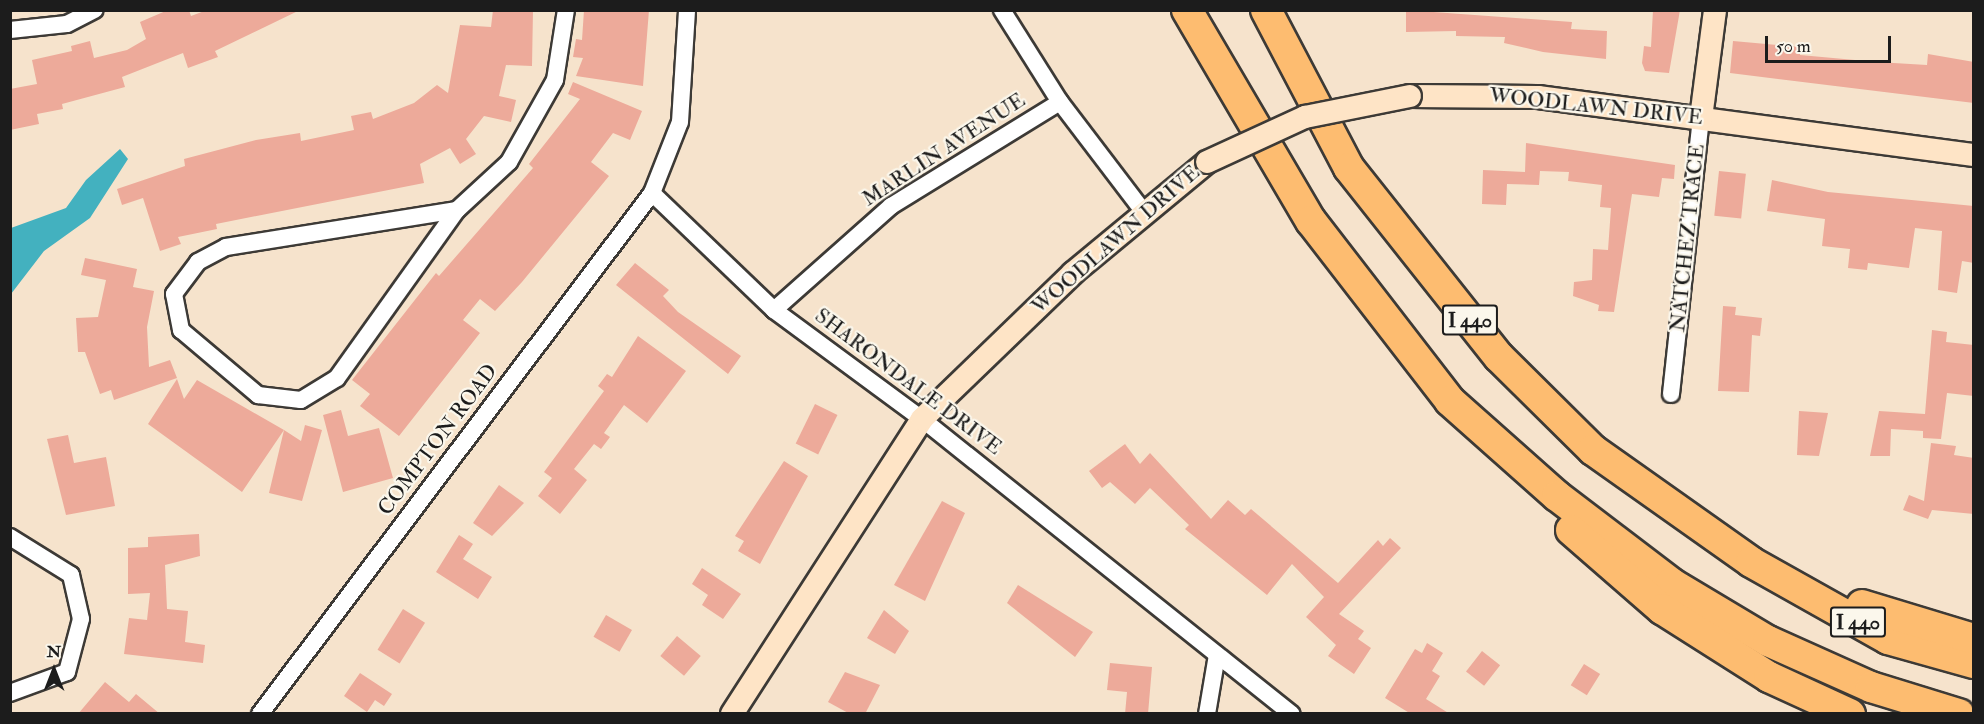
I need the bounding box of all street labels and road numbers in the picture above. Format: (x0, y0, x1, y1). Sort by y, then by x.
street label: WOODLAWN DRIVE (1488, 83, 1704, 131)
street label: MARLIN AVENUE (858, 88, 1030, 212)
street label: NATCHEZ TRACE (1666, 143, 1710, 333)
street label: WOODLAWN DRIVE (1027, 160, 1205, 320)
street label: SHARONDALE DRIVE (810, 303, 1006, 461)
road number: I 440 (1442, 303, 1498, 337)
street label: COMPTON ROAD (373, 359, 503, 521)
road number: I 440 (1830, 605, 1886, 639)

